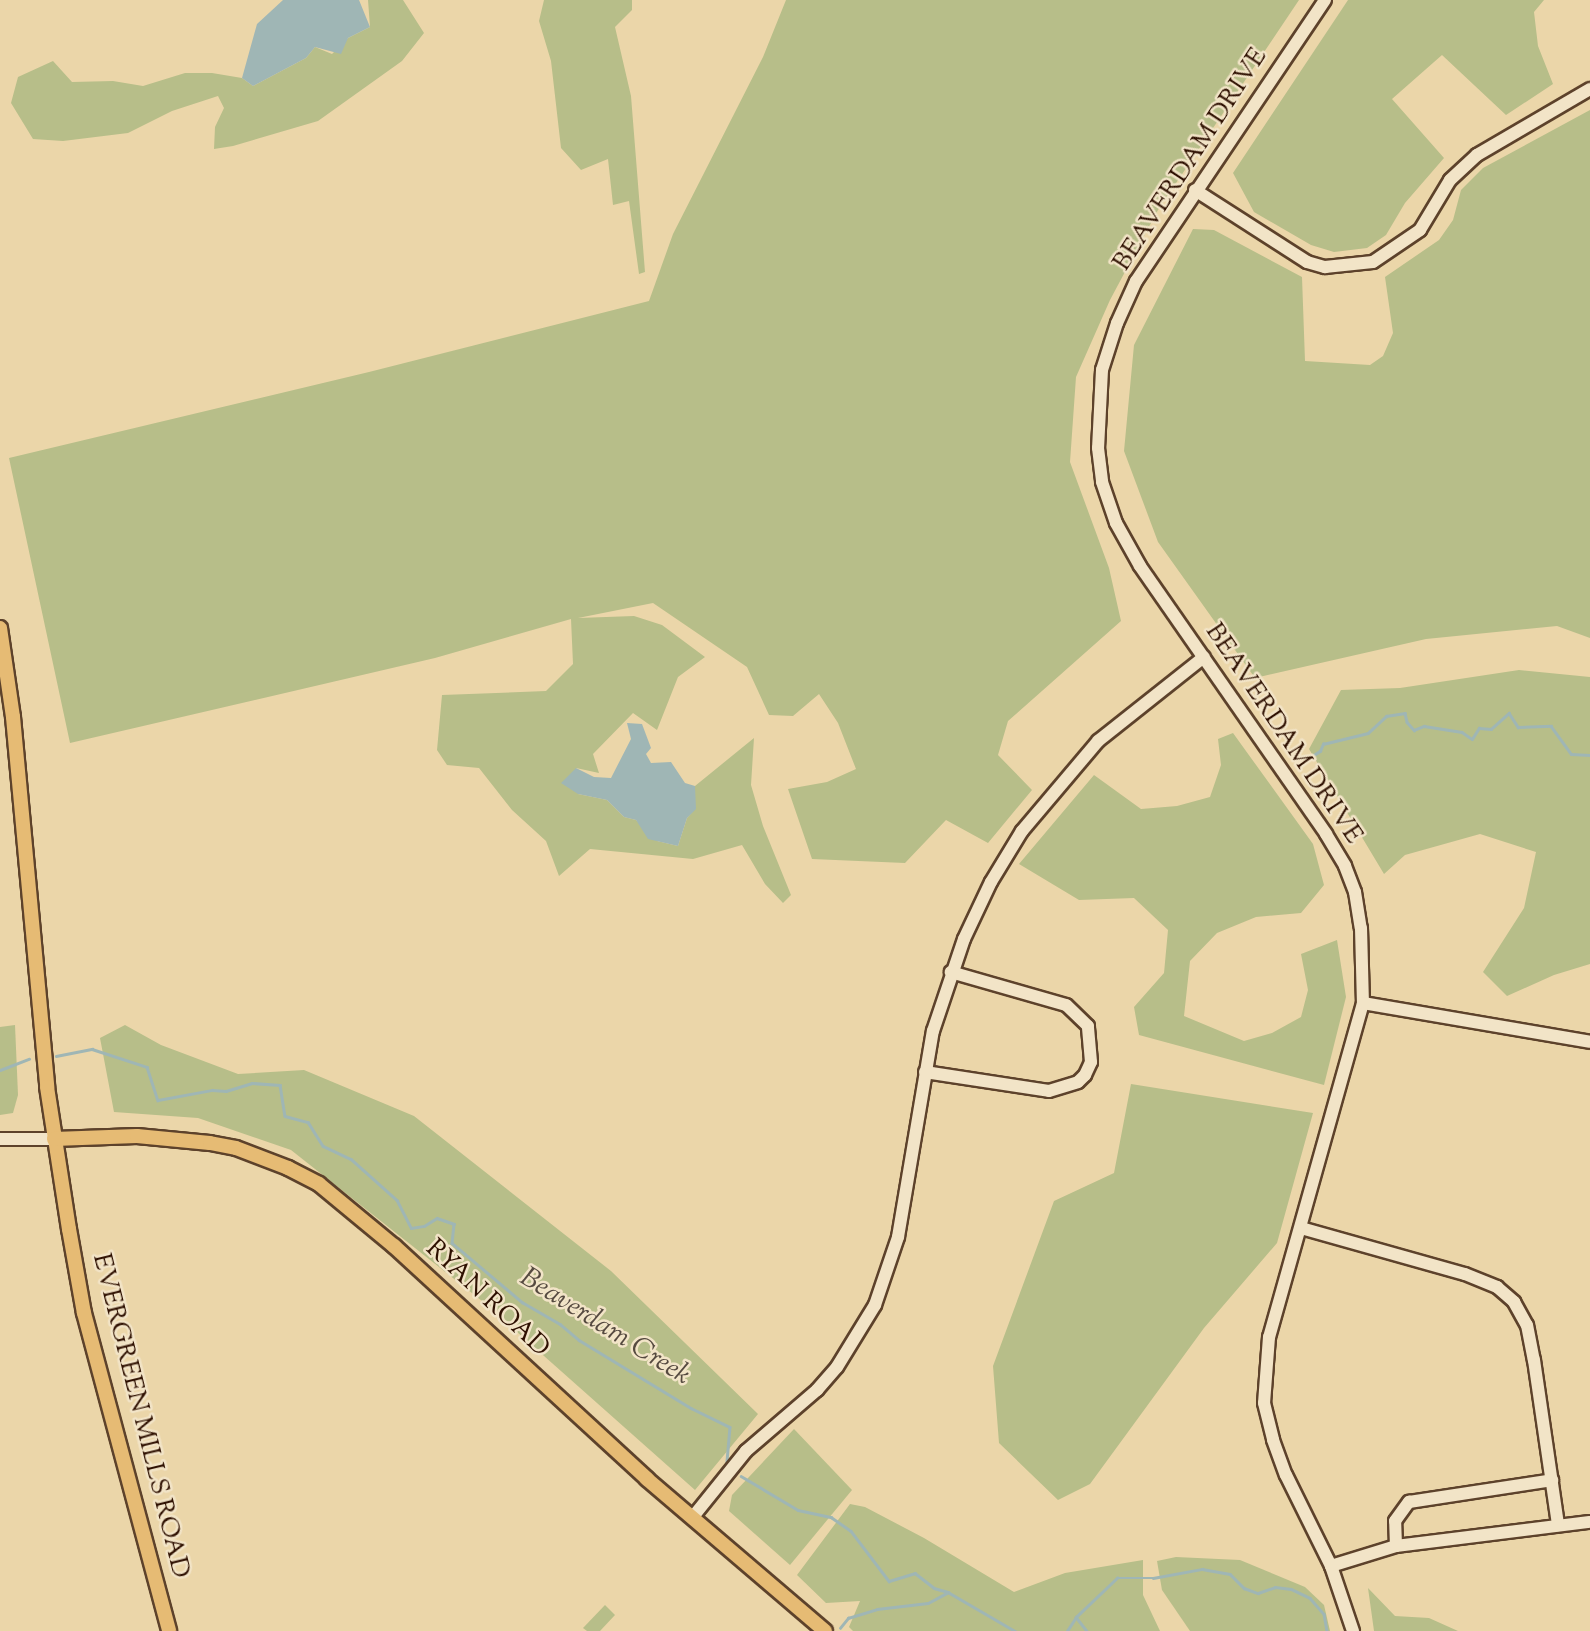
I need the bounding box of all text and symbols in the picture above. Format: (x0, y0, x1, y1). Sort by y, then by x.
street label: BEAVERDAM DRIVE (1107, 43, 1275, 277)
street label: BEAVERDAM DRIVE (1198, 618, 1368, 850)
street label: RYAN ROAD (419, 1234, 555, 1364)
street label: EVERGREEN MILLS ROAD (85, 1251, 195, 1581)
water label: Beaverdam Creek (514, 1261, 696, 1393)

